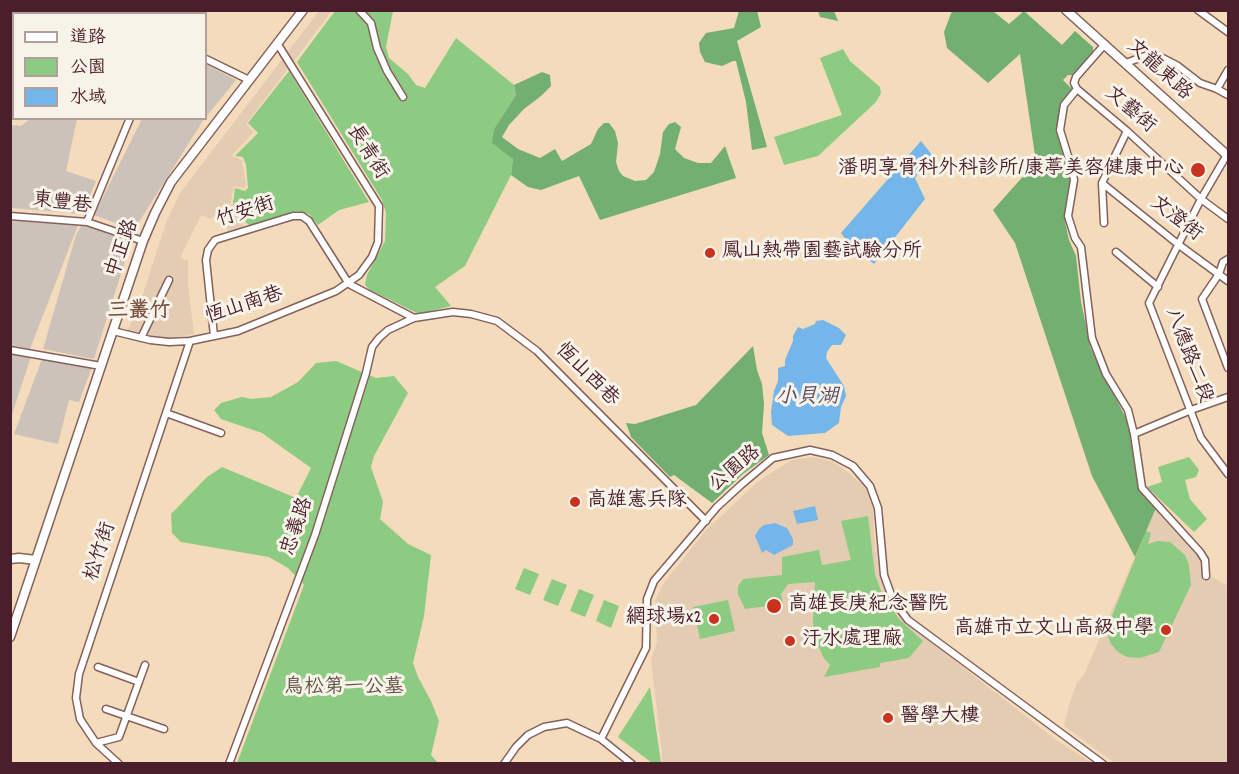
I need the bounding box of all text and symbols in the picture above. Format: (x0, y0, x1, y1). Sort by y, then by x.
legend (12, 12, 207, 120)
text: 道路 (70, 26, 106, 51)
street label: 文龍東路 (1120, 35, 1196, 107)
text: 公園 (70, 56, 106, 81)
street label: 文藝街 (1098, 82, 1160, 140)
text: 水域 (70, 86, 106, 111)
street label: 長青街 (340, 121, 392, 185)
place label: 潘明享骨科外科診所/康葶美容健康中心 (838, 158, 1184, 182)
marker: 潘明享骨科外科診所/康葶美容健康中心 (1189, 161, 1207, 179)
street label: 東豐巷 (31, 189, 93, 221)
street label: 文澄街 (1144, 192, 1206, 248)
street label: 竹安街 (214, 193, 278, 235)
street label: 中正路 (102, 217, 146, 281)
place label: 鳳山熱帶園藝試驗分所 (722, 241, 922, 265)
marker: 鳳山熱帶園藝試驗分所 (703, 246, 717, 260)
street label: 恆山南巷 (203, 283, 287, 331)
district label: 三叢竹 (108, 300, 170, 326)
street label: 八德路二段 (1158, 305, 1216, 407)
street label: 恆山西巷 (549, 339, 623, 413)
water label: 小貝湖 (776, 386, 838, 412)
street label: 公園路 (705, 442, 767, 498)
place label: 高雄憲兵隊 (587, 490, 687, 514)
street label: 忠義路 (278, 495, 320, 559)
marker: 高雄憲兵隊 (568, 495, 582, 509)
street label: 松竹街 (81, 520, 123, 584)
place label: 高雄長庚紀念醫院 (788, 594, 948, 618)
marker: 高雄長庚紀念醫院 (765, 597, 783, 615)
place label: 網球場x2 (626, 607, 702, 631)
marker: 網球場x2 (707, 612, 721, 626)
place label: 高雄市立文山高級中學 (954, 618, 1154, 642)
marker: 高雄市立文山高級中學 (1159, 623, 1173, 637)
place label: 汙水處理廠 (802, 629, 902, 653)
marker: 汙水處理廠 (783, 634, 797, 648)
park label: 鳥松第一公墓 (284, 677, 404, 701)
place label: 醫學大樓 (900, 706, 980, 730)
marker: 醫學大樓 (881, 711, 895, 725)

